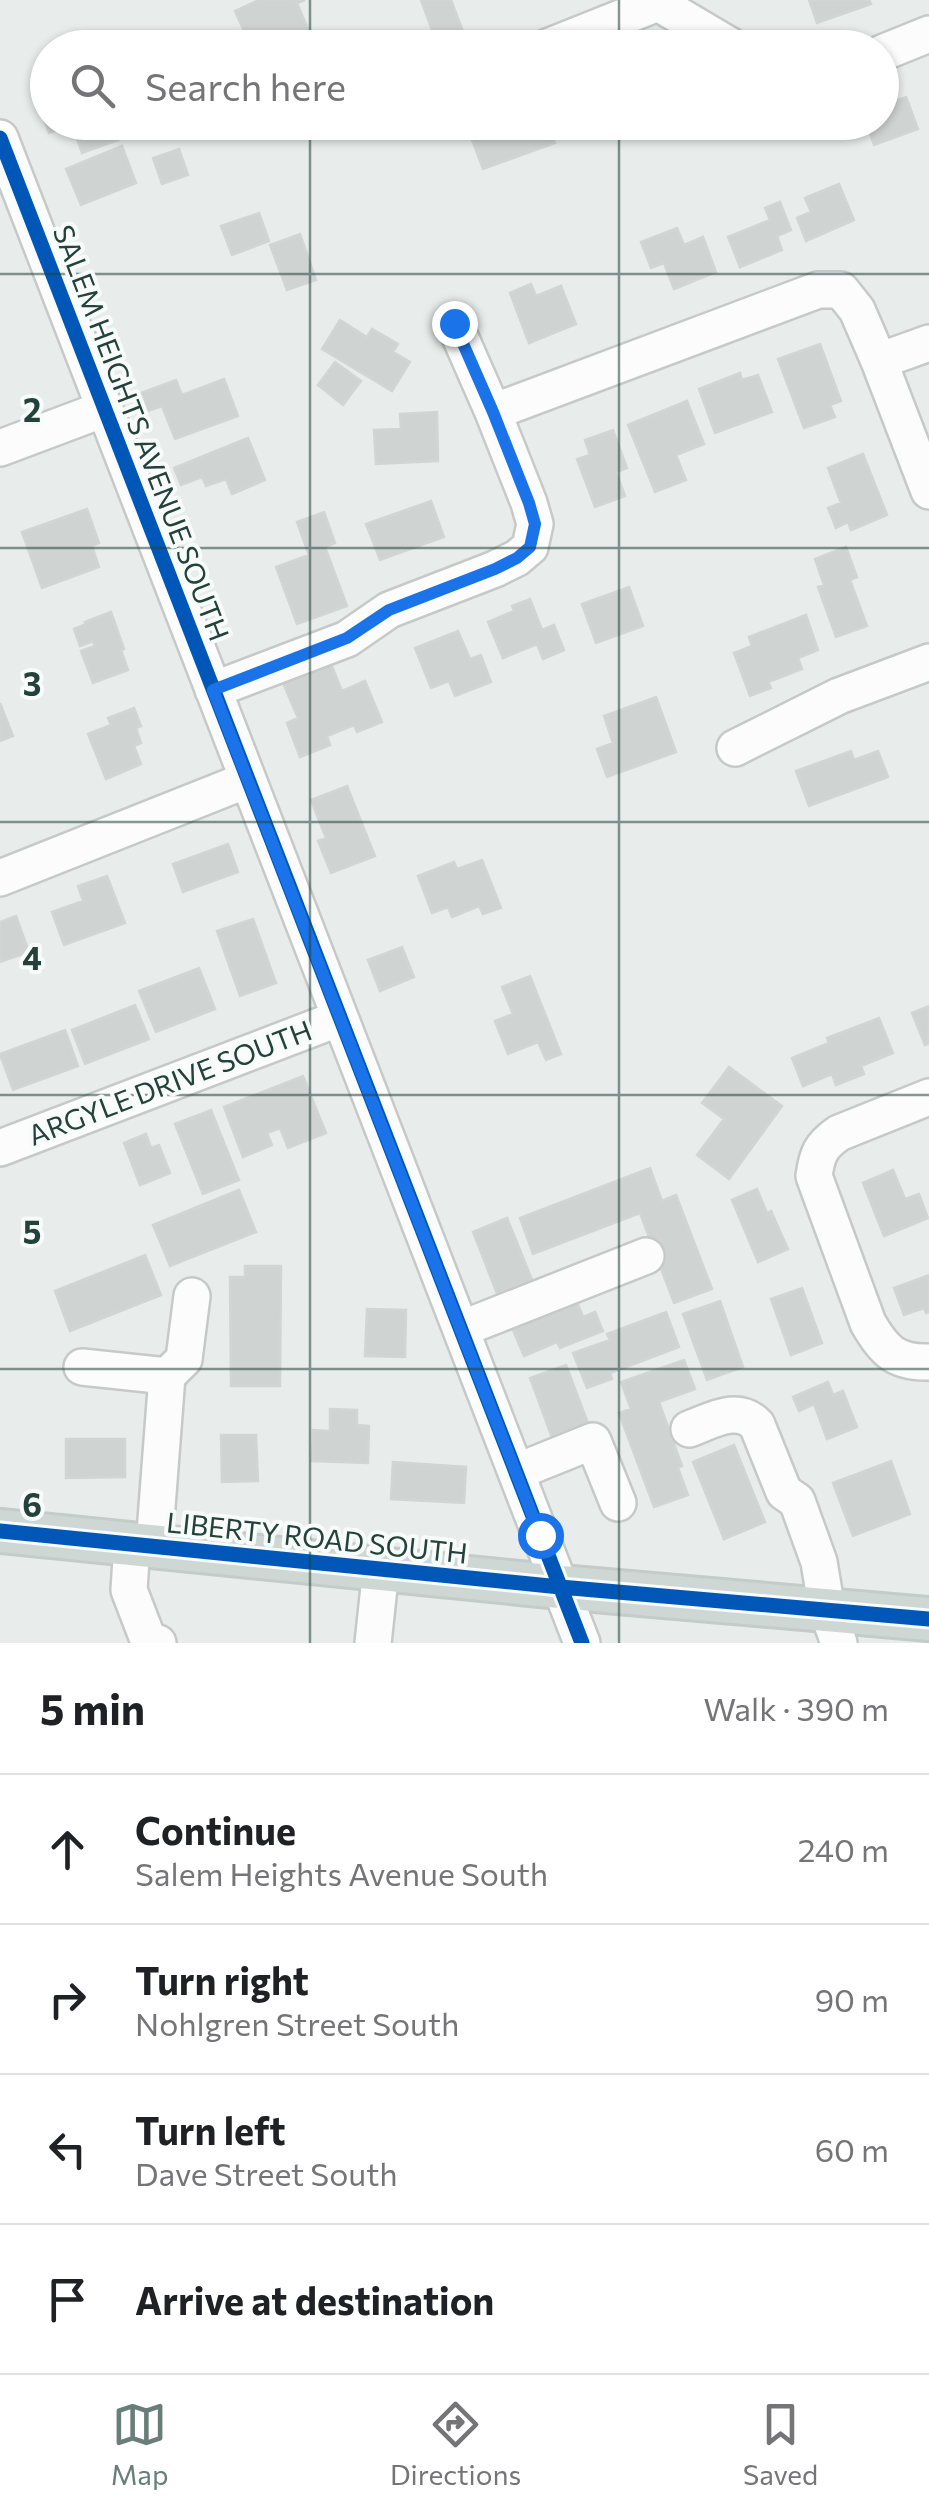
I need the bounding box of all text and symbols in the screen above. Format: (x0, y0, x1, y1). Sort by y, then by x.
search box (30, 30, 899, 140)
icon: search (65, 58, 120, 113)
text: Search here (145, 62, 346, 109)
street label: SALEM HEIGHTS AVENUE SOUTH (47, 220, 237, 645)
route end (432, 301, 478, 347)
text: 2 (23, 389, 41, 429)
text: 3 (23, 663, 41, 703)
text: 4 (22, 937, 42, 977)
street label: ARGYLE DRIVE SOUTH (23, 1012, 316, 1152)
text: 5 (23, 1211, 41, 1251)
text: 6 (22, 1484, 42, 1524)
street label: LIBERTY ROAD SOUTH (165, 1504, 469, 1570)
route start (518, 1513, 564, 1559)
text: 5 min (40, 1682, 145, 1734)
text: Walk · 390 m (703, 1688, 889, 1728)
text: Continue (135, 1806, 296, 1853)
icon: ahead (40, 1822, 95, 1877)
text: 240 m (798, 1829, 889, 1869)
text: Salem Heights Avenue South (135, 1853, 548, 1893)
text: Turn right (135, 1956, 309, 2003)
icon: right (40, 1972, 95, 2027)
text: 90 m (815, 1979, 889, 2019)
text: Nohlgren Street South (135, 2003, 459, 2043)
text: Turn left (135, 2106, 286, 2153)
icon: left (40, 2122, 95, 2177)
text: 60 m (815, 2129, 889, 2169)
text: Dave Street South (135, 2153, 398, 2193)
icon: arrive (40, 2272, 95, 2327)
text: Arrive at destination (135, 2276, 494, 2323)
tab: Map (111, 2397, 168, 2491)
tab: Directions (390, 2397, 521, 2491)
tab: Saved (743, 2397, 818, 2491)

